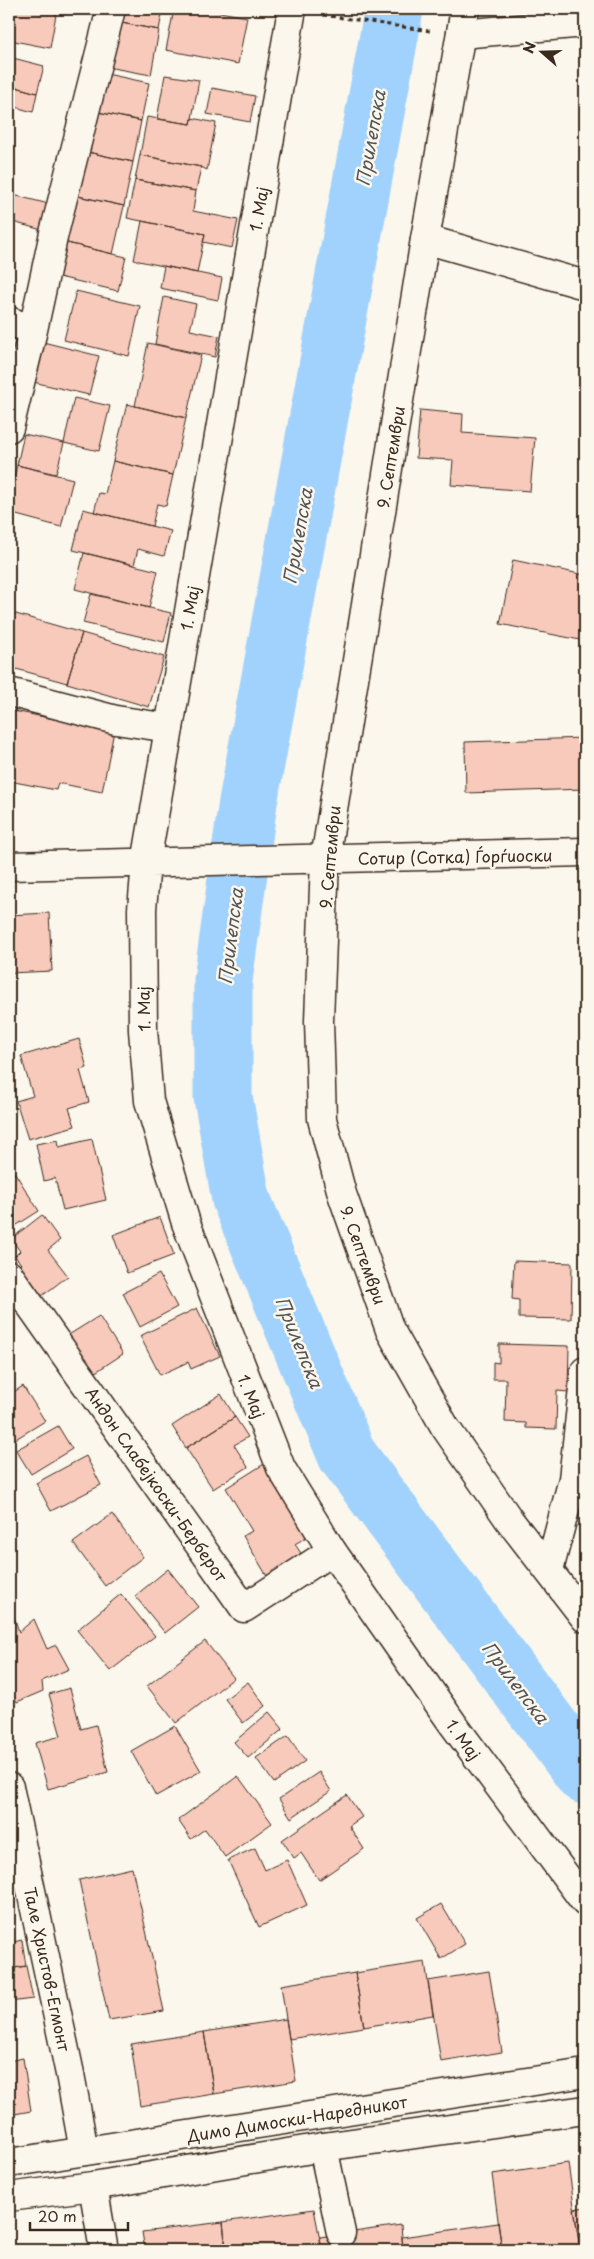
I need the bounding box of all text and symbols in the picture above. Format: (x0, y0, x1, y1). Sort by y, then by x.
north arrow (516, 28, 566, 78)
text: N (518, 39, 541, 56)
water label: Прилепска (348, 87, 392, 188)
street label: 1. Мај (242, 185, 274, 233)
street label: 9. Септември (370, 404, 410, 510)
water label: Прилепска (275, 485, 319, 586)
street label: 1. Мај (173, 584, 205, 632)
street label: 9. Септември (313, 804, 345, 910)
street label: Сотир (Сотка) Ѓорѓиоски (358, 842, 552, 870)
water label: Прилепска (211, 886, 249, 986)
street label: 1. Мај (131, 986, 155, 1032)
street label: 9. Септември (335, 1202, 393, 1308)
water label: Прилепска (269, 1292, 331, 1393)
street label: 1. Мај (232, 1370, 272, 1422)
street label: Андон Слабејкоски-Берберот (80, 1382, 234, 1587)
water label: Прилепска (476, 1635, 556, 1729)
street label: 1. Мај (441, 1714, 487, 1764)
street label: Тале Христов-Егмонт (19, 1885, 77, 2054)
street label: Димо Димоски-Наредникот (184, 2089, 409, 2147)
scale bar (30, 2199, 128, 2231)
text: 20 m (38, 2204, 77, 2227)

